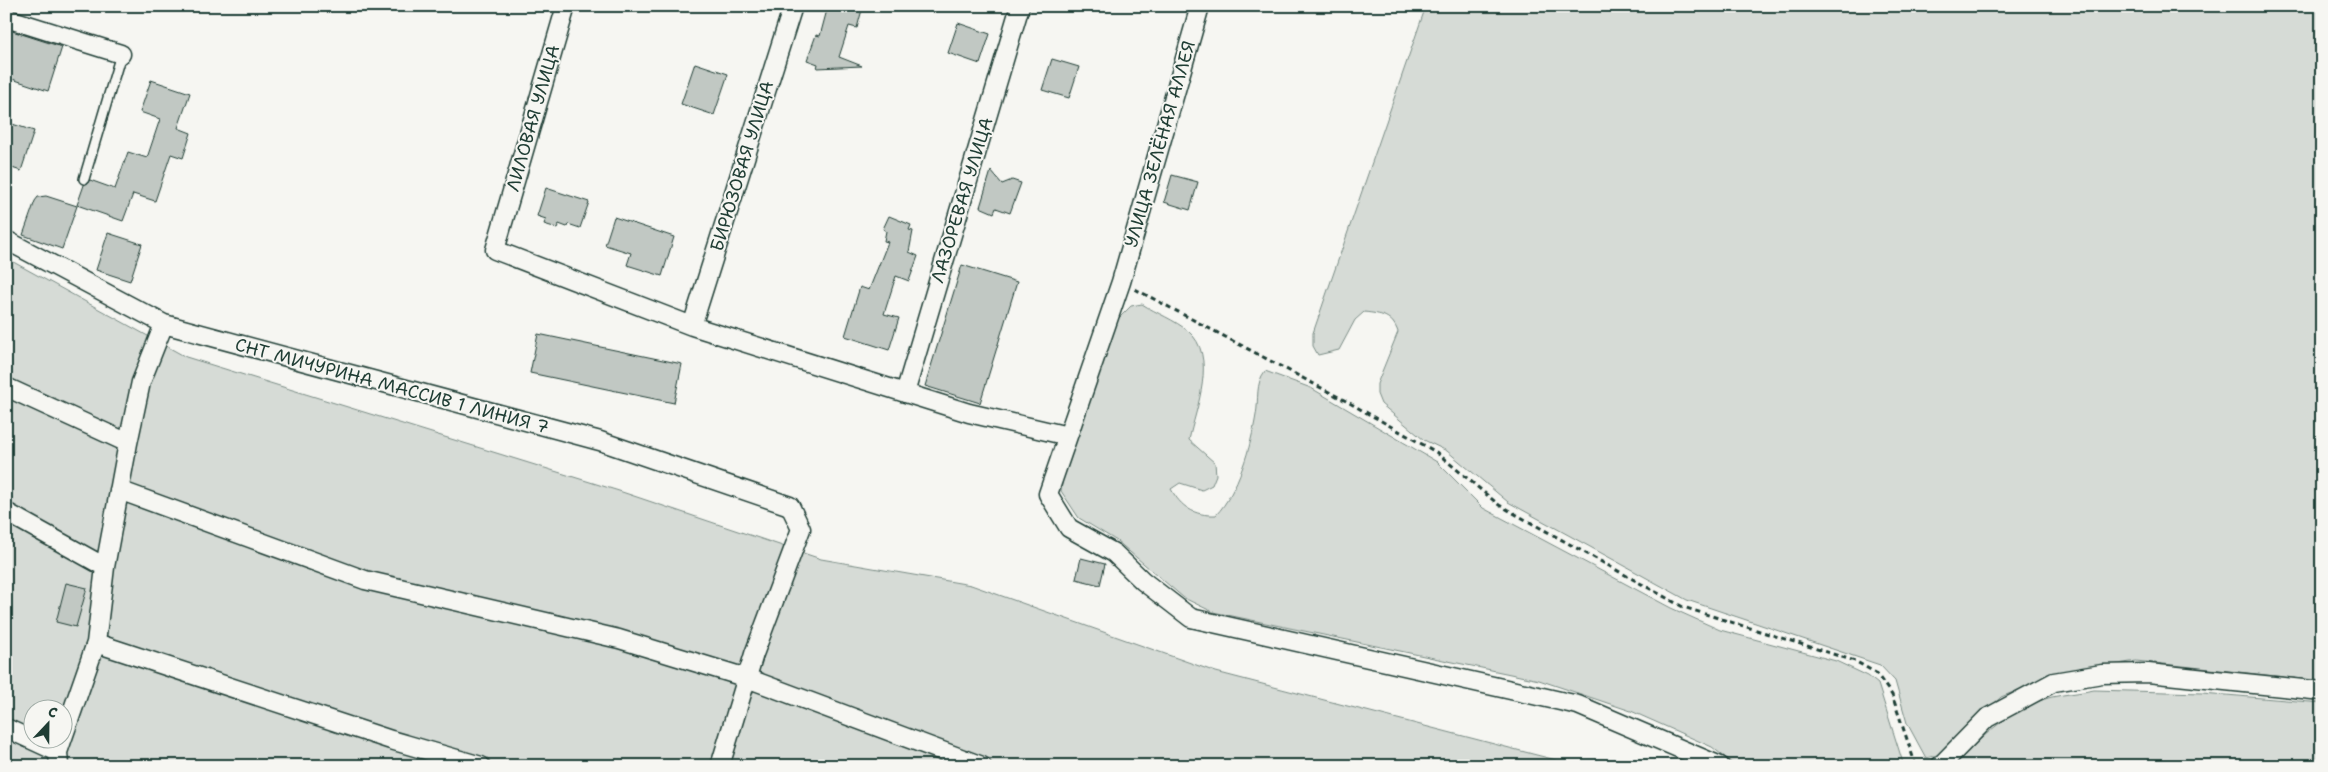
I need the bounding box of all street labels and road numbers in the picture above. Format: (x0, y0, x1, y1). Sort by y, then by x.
street label: УЛИЦА ЗЕЛЁНАЯ АЛЛЕЯ (1119, 38, 1201, 250)
street label: ЛИЛОВАЯ УЛИЦА (501, 42, 565, 194)
street label: БИРЮЗОВАЯ УЛИЦА (705, 78, 779, 254)
street label: ЛАЗОРЕВАЯ УЛИЦА (925, 114, 999, 286)
street label: СНТ МИЧУРИНА МАССИВ 1 ЛИНИЯ 7 (232, 332, 552, 440)

